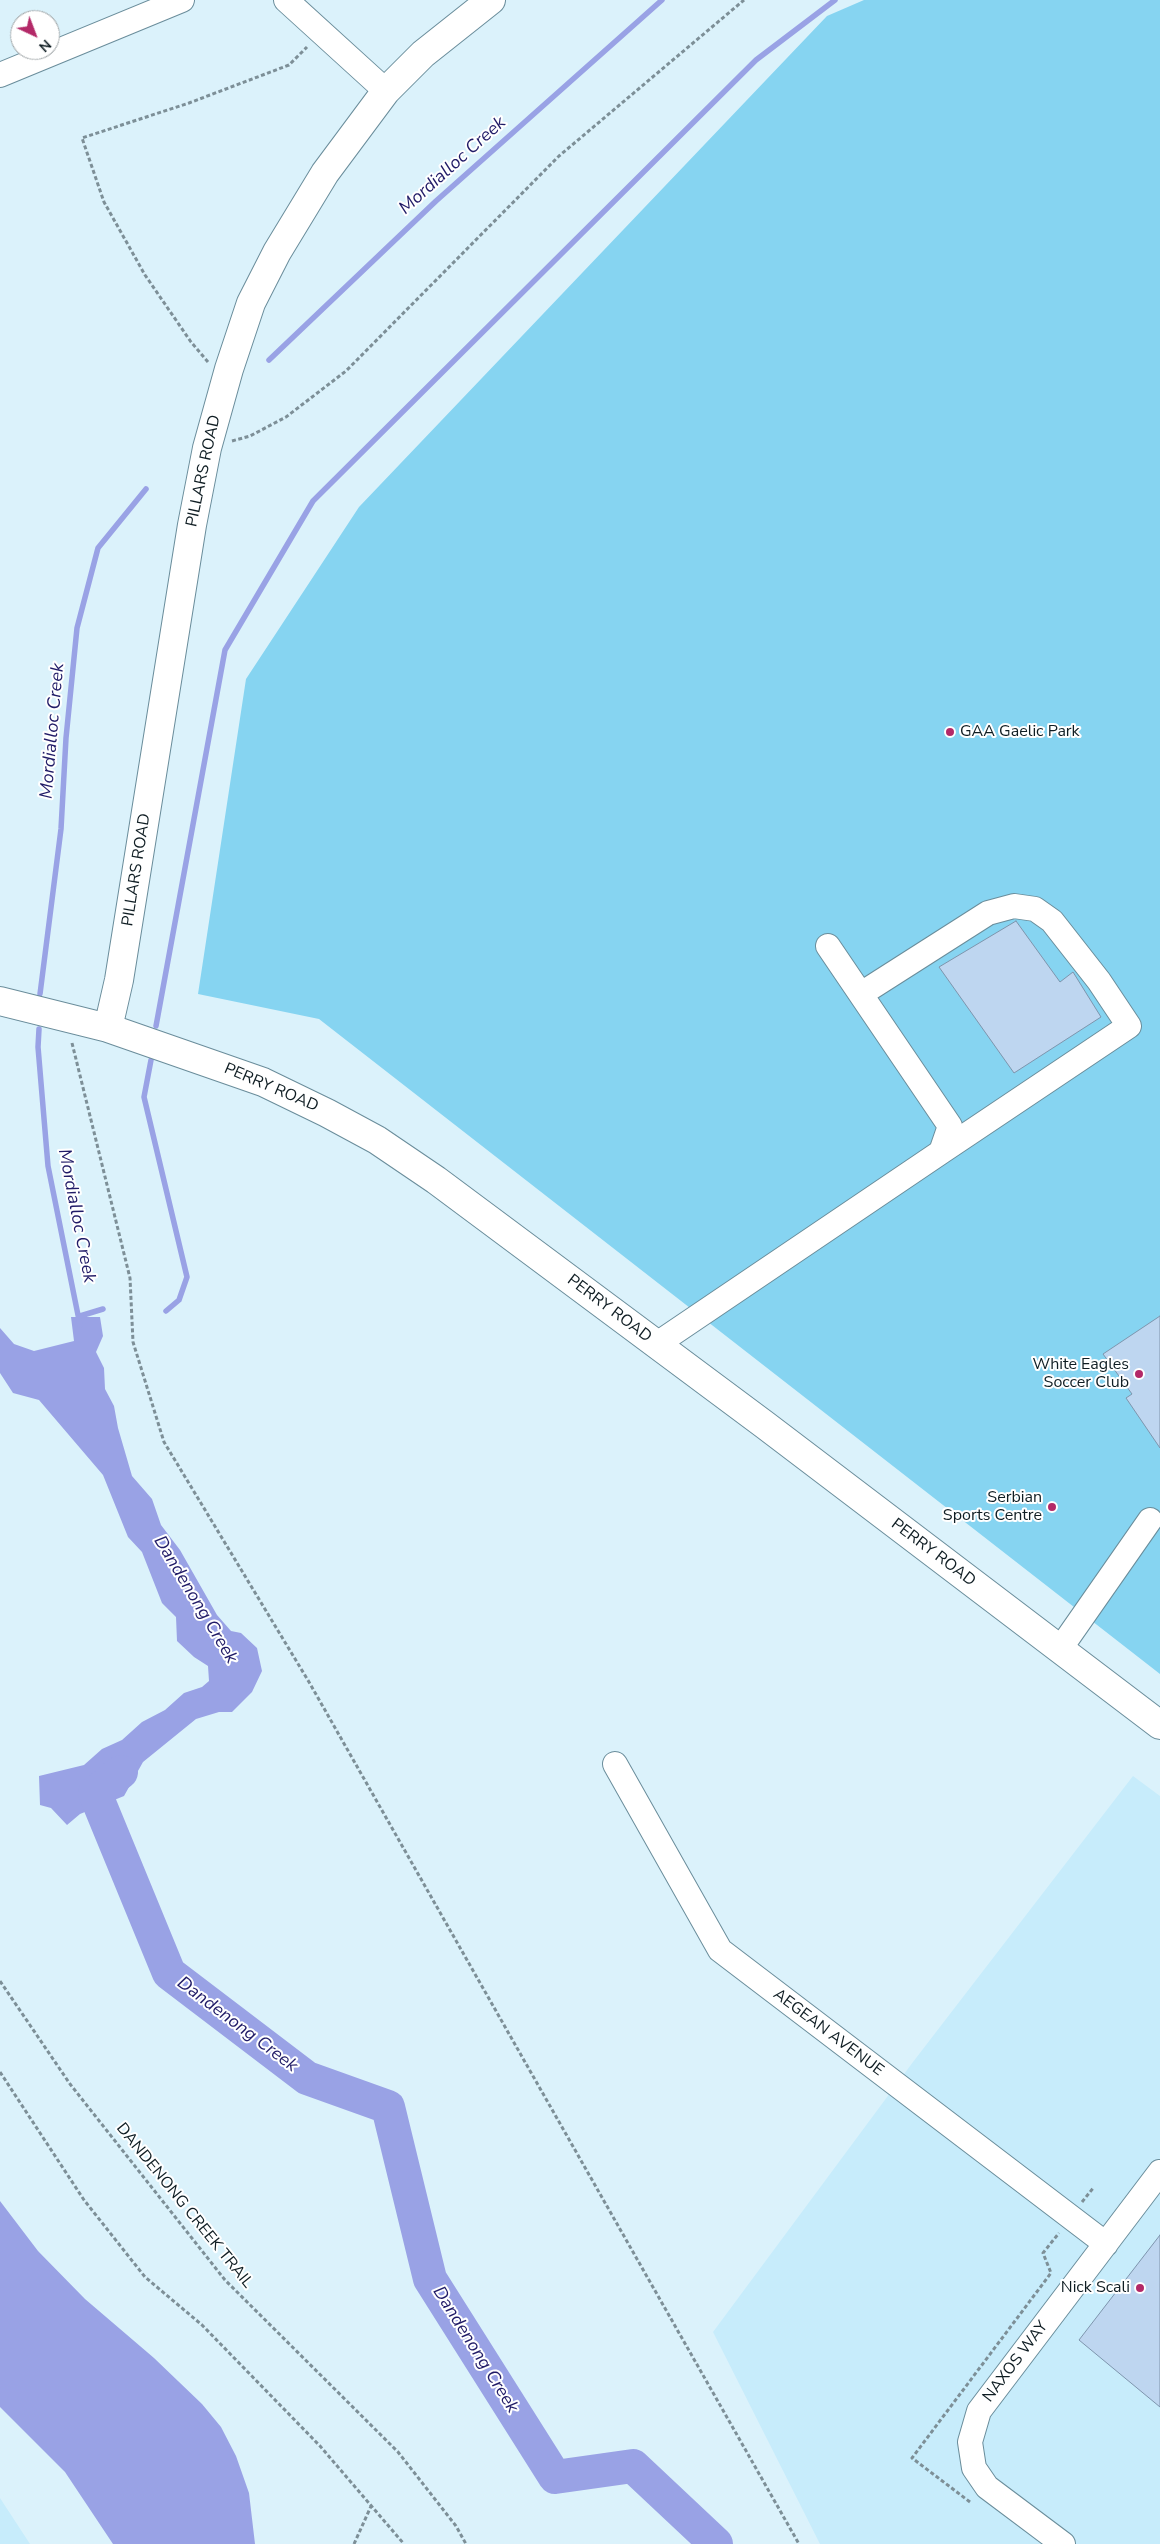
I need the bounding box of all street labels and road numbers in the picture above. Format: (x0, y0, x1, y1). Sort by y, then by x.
street label: PILLARS ROAD (183, 413, 225, 529)
street label: PILLARS ROAD (119, 812, 155, 928)
street label: PERRY ROAD (221, 1060, 321, 1116)
street label: PERRY ROAD (563, 1271, 655, 1347)
street label: PERRY ROAD (887, 1515, 979, 1591)
street label: AEGEAN AVENUE (769, 1985, 887, 2081)
street label: DANDENONG CREEK TRAIL (111, 2120, 257, 2292)
street label: NAXOS WAY (979, 2318, 1053, 2406)

